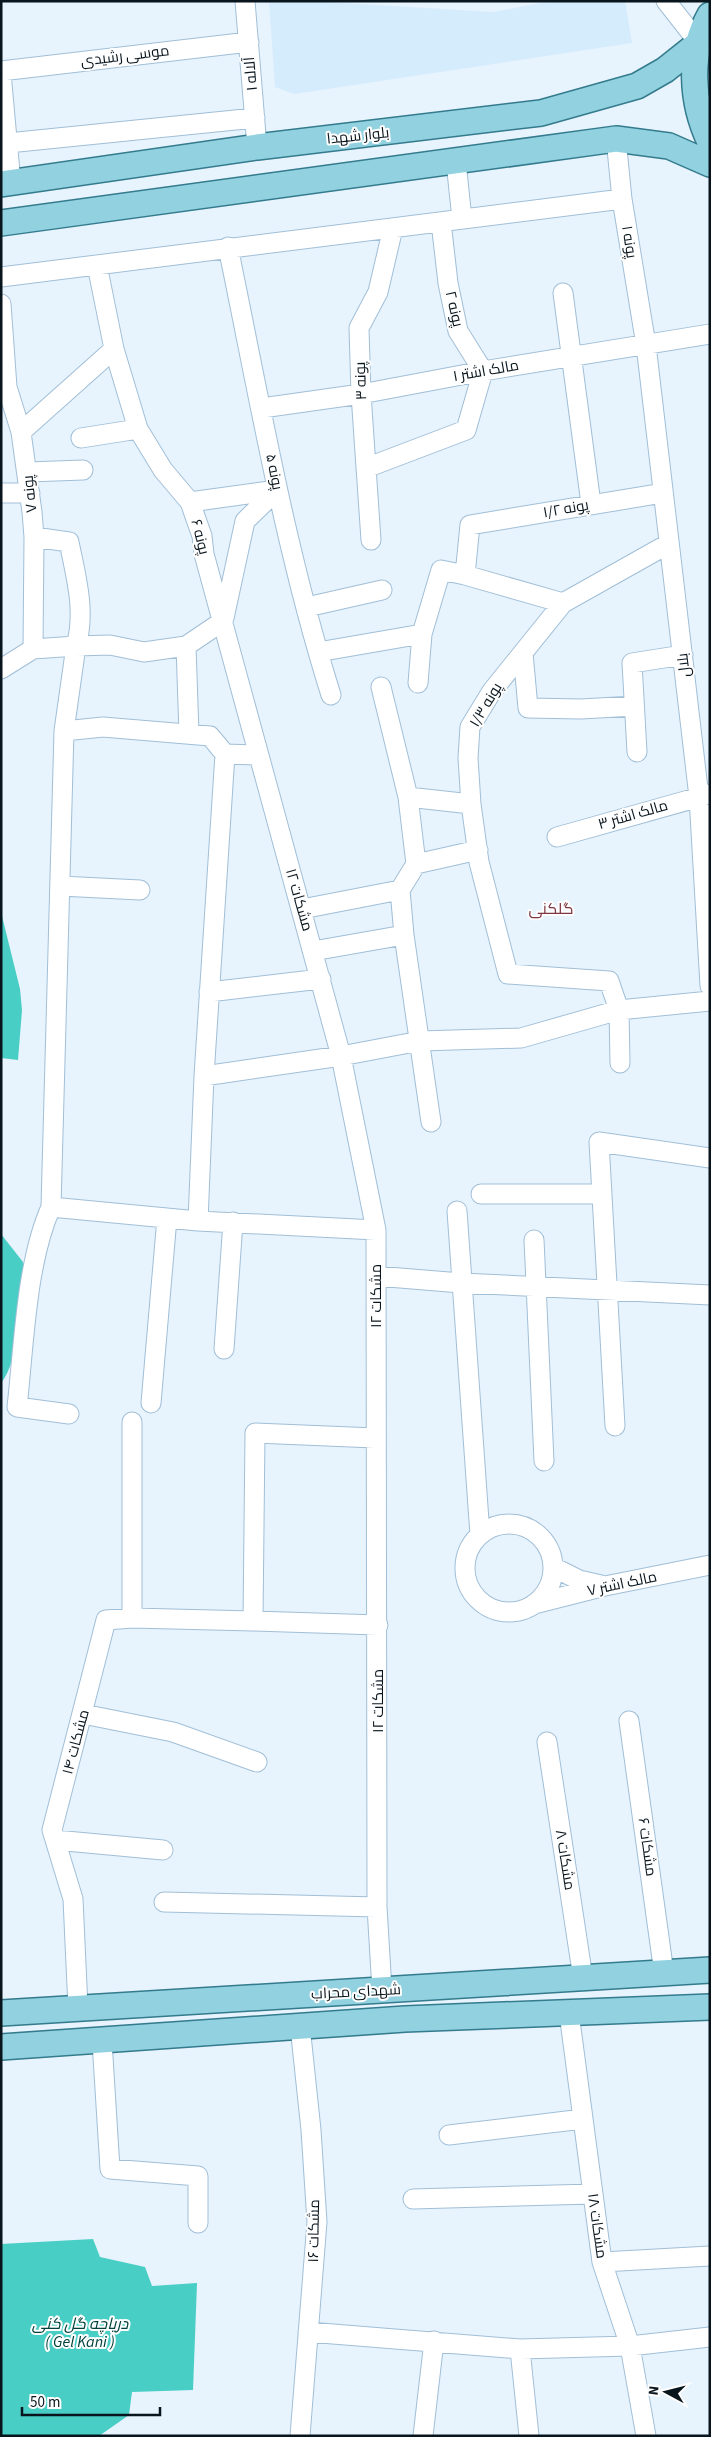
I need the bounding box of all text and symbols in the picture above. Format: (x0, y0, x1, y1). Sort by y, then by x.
street label: موسی رشیدی (79, 40, 171, 72)
street label: آلاله ۱ (239, 56, 263, 92)
street label: بلوار شهدا (326, 122, 390, 150)
street label: پونه ۱ (616, 224, 642, 260)
street label: پونه ۲ (440, 289, 468, 329)
street label: مالک اشتر ۱ (451, 355, 521, 387)
street label: پونه ۳ (350, 361, 372, 401)
street label: پونه ۵ (260, 452, 288, 492)
street label: پونه ۷ (18, 474, 42, 514)
street label: پونه ۱/۲ (541, 495, 591, 523)
street label: پونه ۶ (186, 517, 214, 557)
street label: بلال (672, 652, 696, 678)
street label: پونه ۱/۳ (465, 679, 507, 731)
street label: مالک اشتر ۳ (596, 795, 670, 835)
street label: مشکات ۱۲ (280, 866, 318, 934)
district label: گلکنی (528, 898, 574, 920)
street label: مشکات ۱۲ (366, 1264, 387, 1328)
street label: مالک اشتر ۷ (585, 1566, 659, 1602)
street label: مشکات ۱۲ (368, 1669, 389, 1733)
street label: مشکات ۱۴ (57, 1707, 95, 1777)
street label: مشکات ۶ (633, 1816, 661, 1878)
street label: مشکات ۸ (550, 1828, 580, 1892)
street label: شهدای محراب (311, 1979, 401, 2005)
street label: مشکات ۱۸ (582, 2192, 612, 2260)
street label: مشکات ۱۶ (303, 2199, 325, 2263)
water label: دریاچه گل کنی ( Gel Kani ) (32, 2313, 129, 2353)
north arrow (641, 2367, 691, 2417)
scale bar (22, 2384, 160, 2416)
text: N (644, 2385, 665, 2396)
text: 50 m (30, 2392, 60, 2413)

